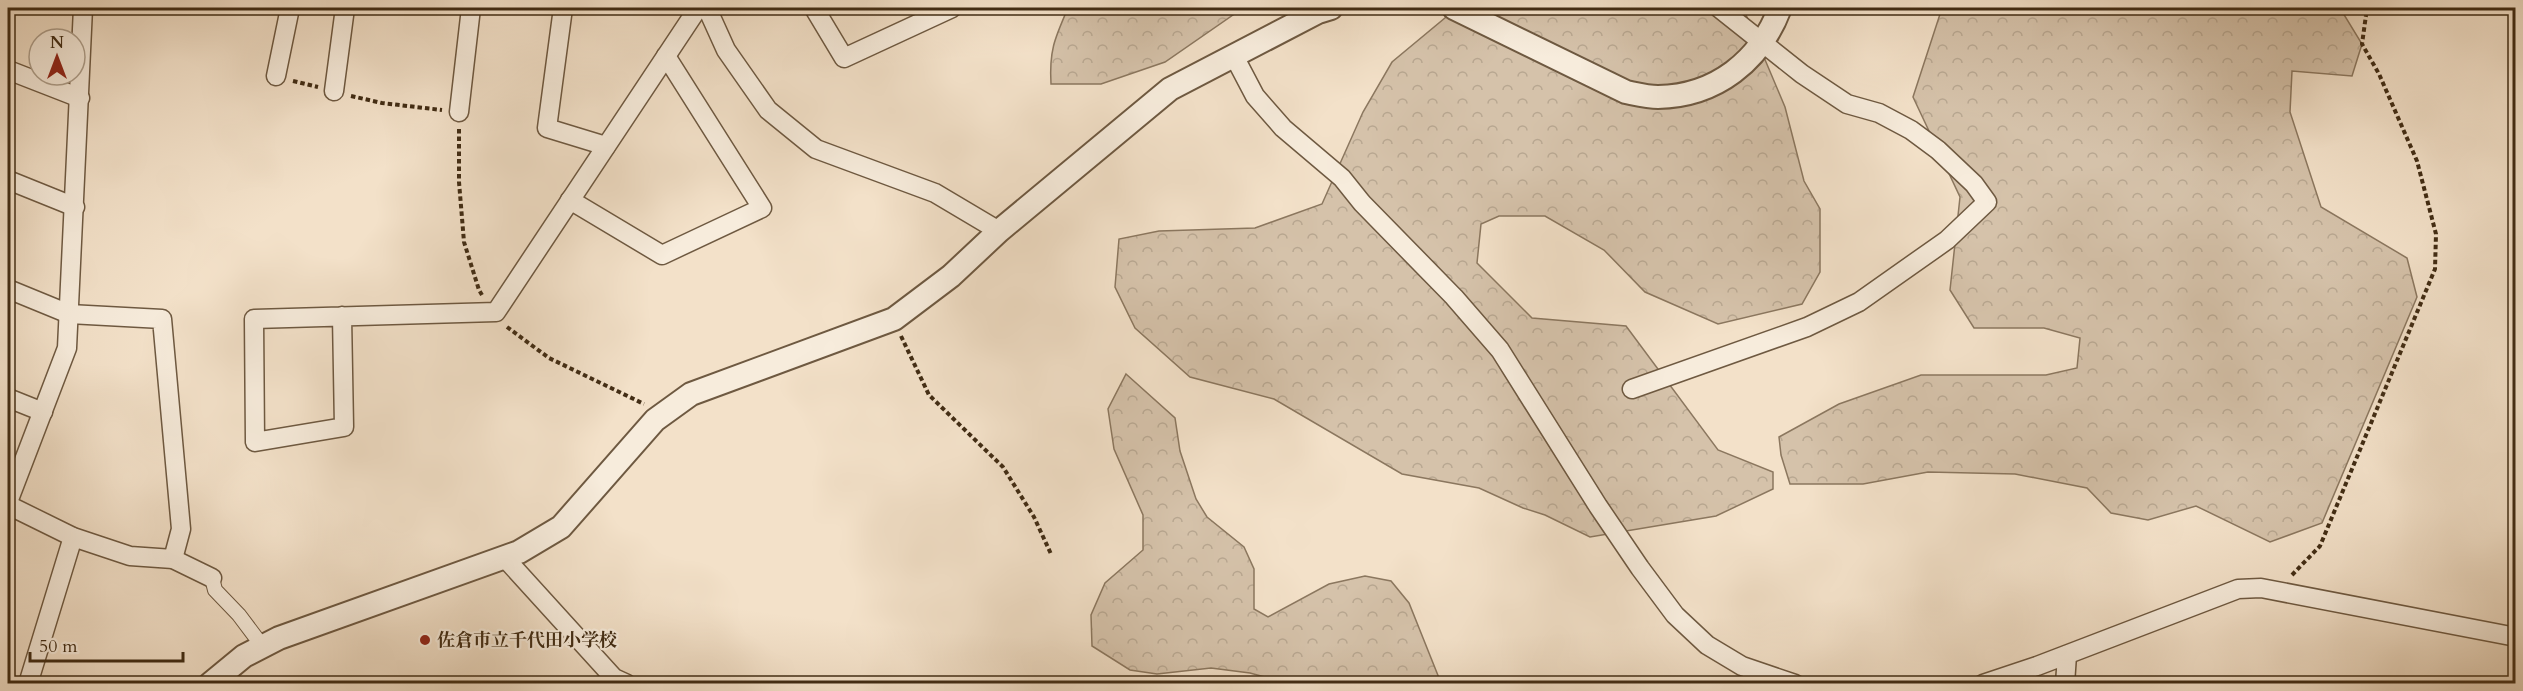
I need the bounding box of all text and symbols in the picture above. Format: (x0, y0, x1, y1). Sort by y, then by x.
north arrow (27, 27, 87, 87)
text: N (50, 32, 64, 54)
scale bar (30, 625, 183, 663)
place label: 佐倉市立千代田小学校 (437, 628, 617, 653)
marker: 佐倉市立千代田小学校 (418, 633, 432, 647)
text: 50 m (39, 634, 78, 659)

